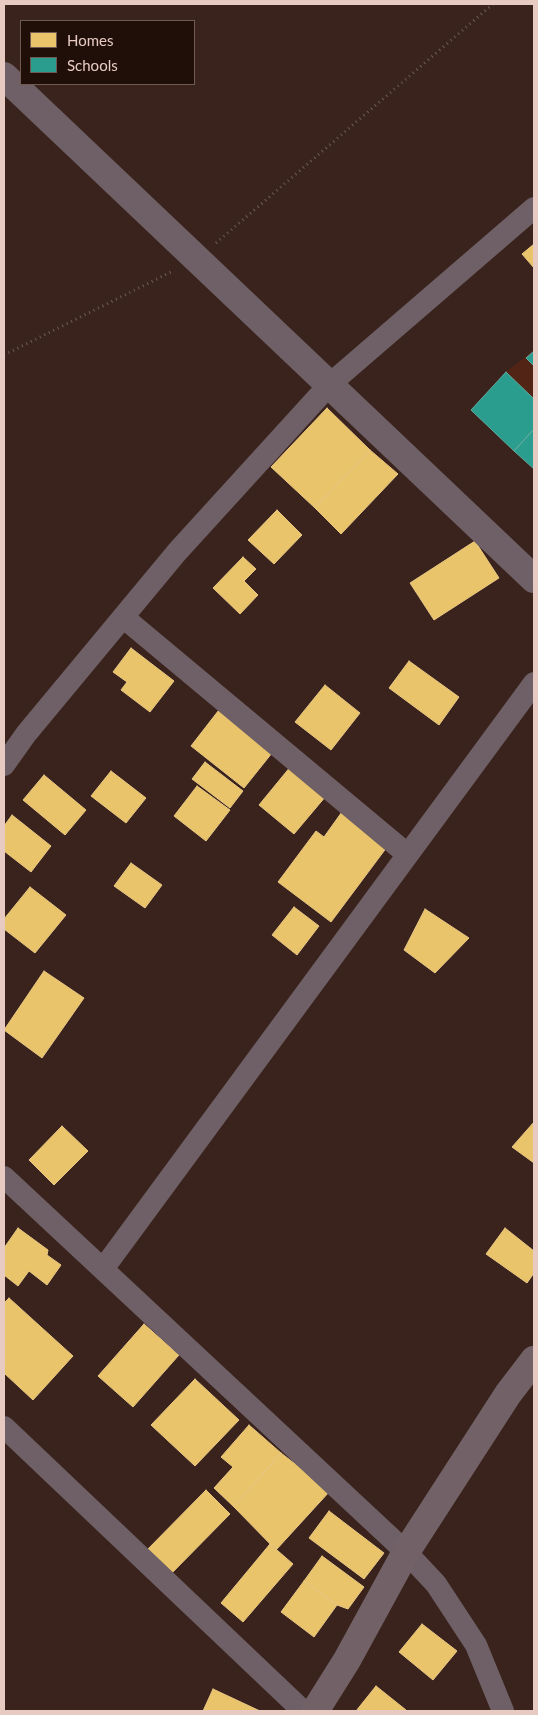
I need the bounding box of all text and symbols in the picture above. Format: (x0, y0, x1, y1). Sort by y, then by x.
legend (20, 20, 195, 85)
text: Homes (67, 31, 113, 49)
text: Schools (67, 56, 118, 74)

